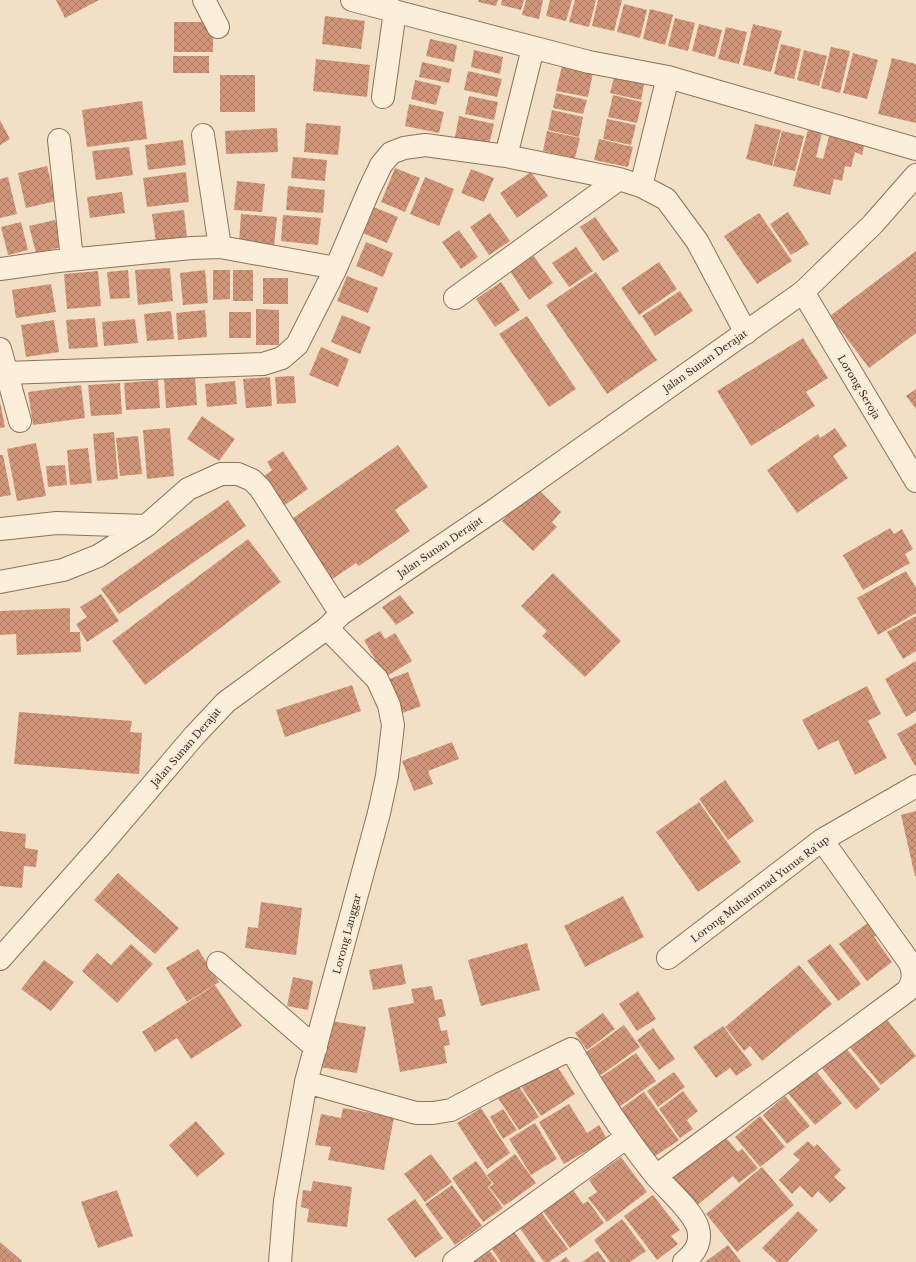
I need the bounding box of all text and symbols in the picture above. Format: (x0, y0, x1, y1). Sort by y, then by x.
street label: Jalan Sunan Derajat (659, 327, 750, 396)
street label: Lorong Seroja (835, 353, 884, 422)
street label: Jalan Sunan Derajat (393, 513, 485, 582)
street label: Jalan Sunan Derajat (147, 705, 224, 791)
street label: Lorong Muhammad Yunus Ra'up (688, 833, 832, 945)
street label: Lorong Langgar (330, 892, 364, 976)

